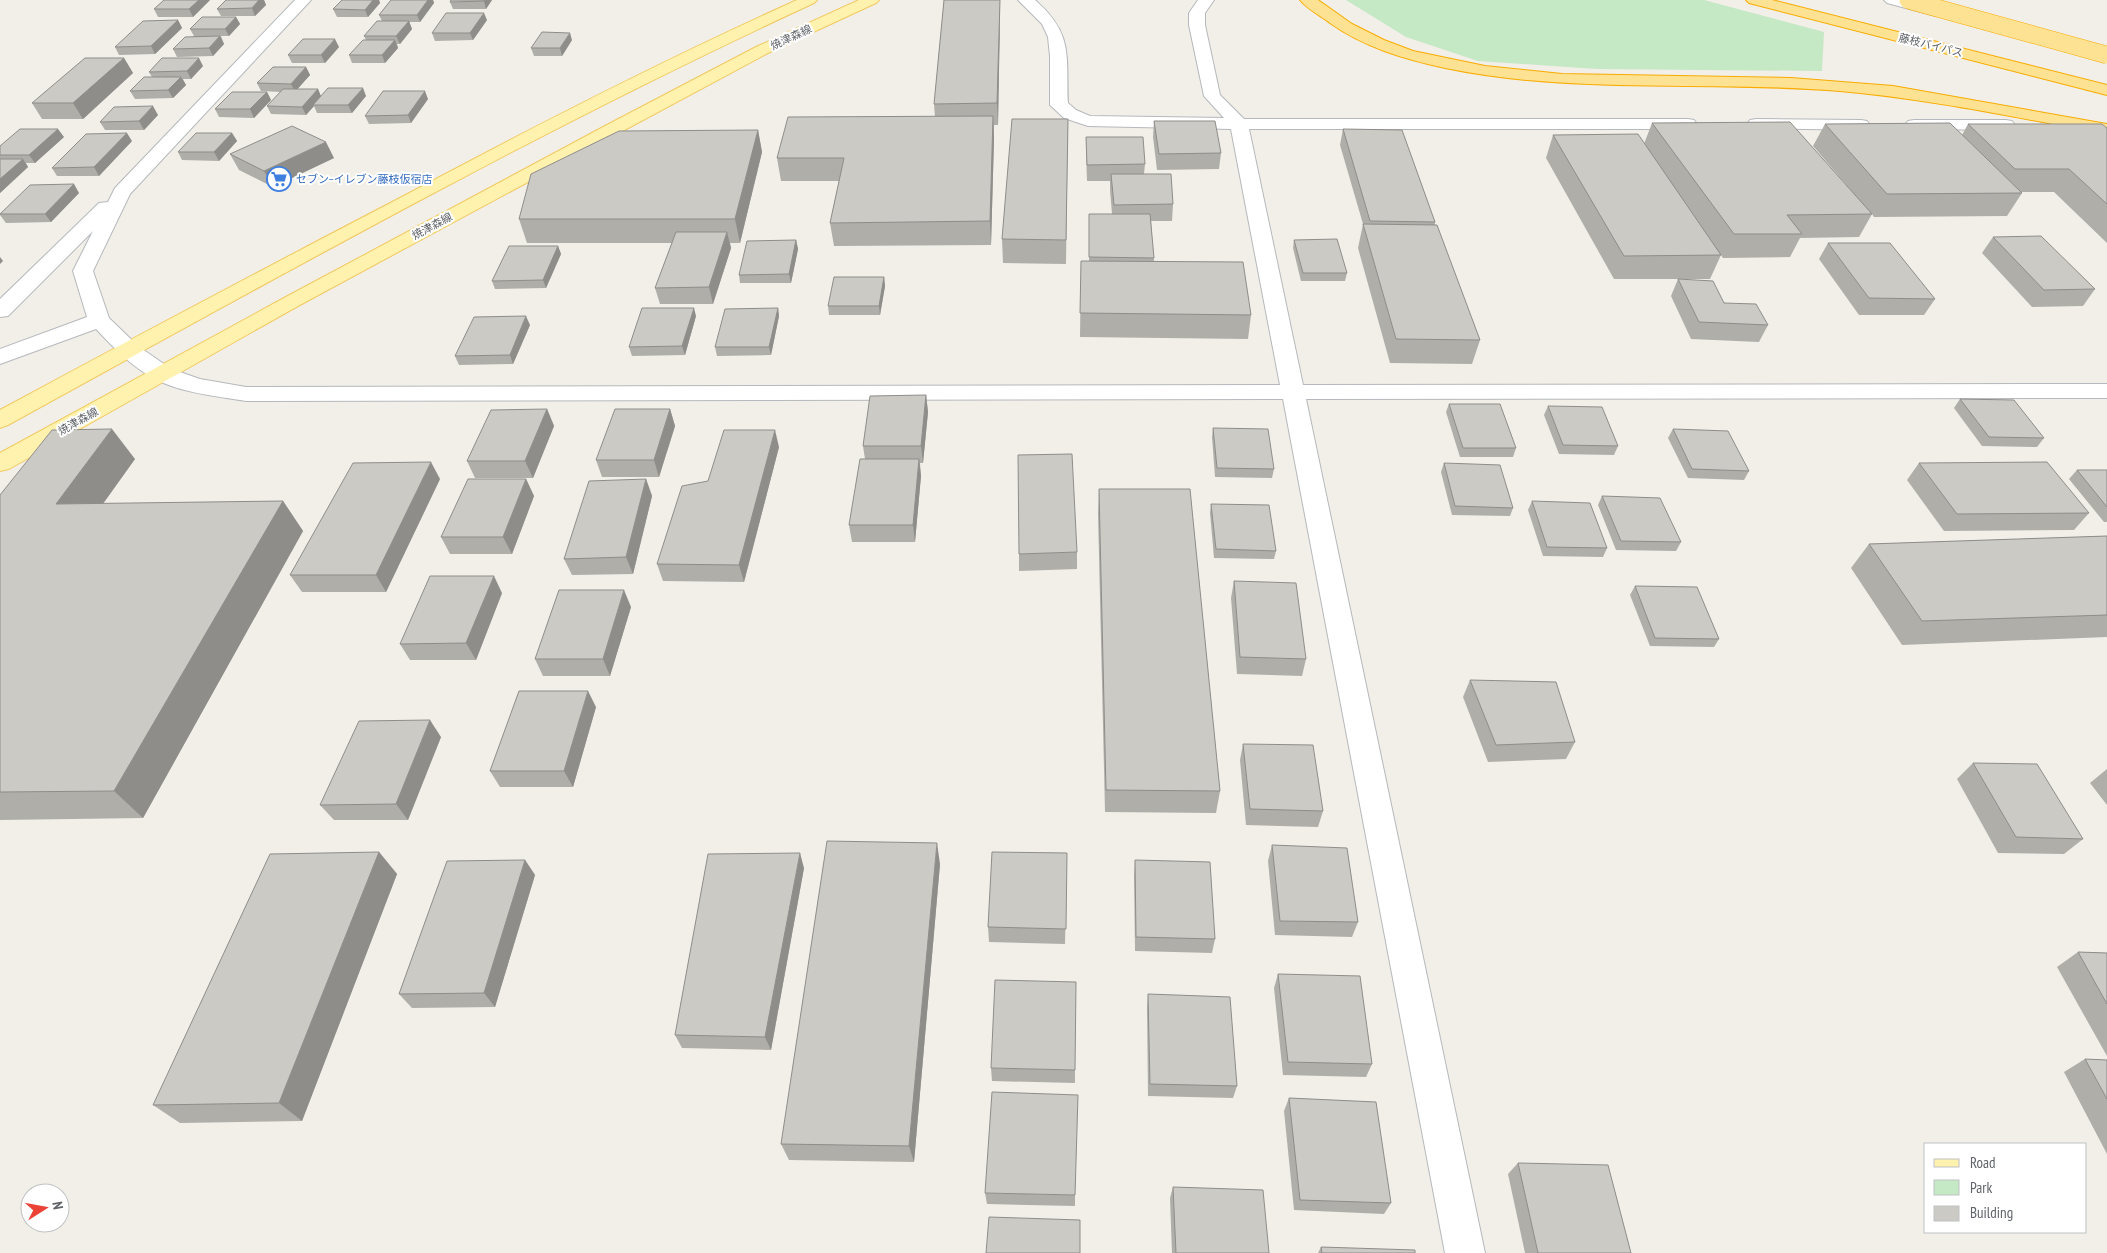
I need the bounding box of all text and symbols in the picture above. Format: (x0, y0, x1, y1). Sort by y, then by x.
street label: 焼津森線 (768, 21, 814, 53)
street label: 藤枝バイパス (1897, 30, 1965, 60)
supermarket icon: セブン−イレブン藤枝仮宿店 (266, 166, 292, 192)
place label: セブン−イレブン藤枝仮宿店 (296, 172, 433, 186)
street label: 焼津森線 (409, 209, 455, 243)
street label: 焼津森線 (55, 404, 101, 438)
legend (1924, 1143, 2087, 1233)
text: Road (1970, 1153, 1996, 1172)
text: Park (1970, 1178, 1992, 1197)
north arrow (20, 1183, 70, 1233)
text: N (48, 1200, 67, 1211)
text: Building (1970, 1203, 2013, 1222)

